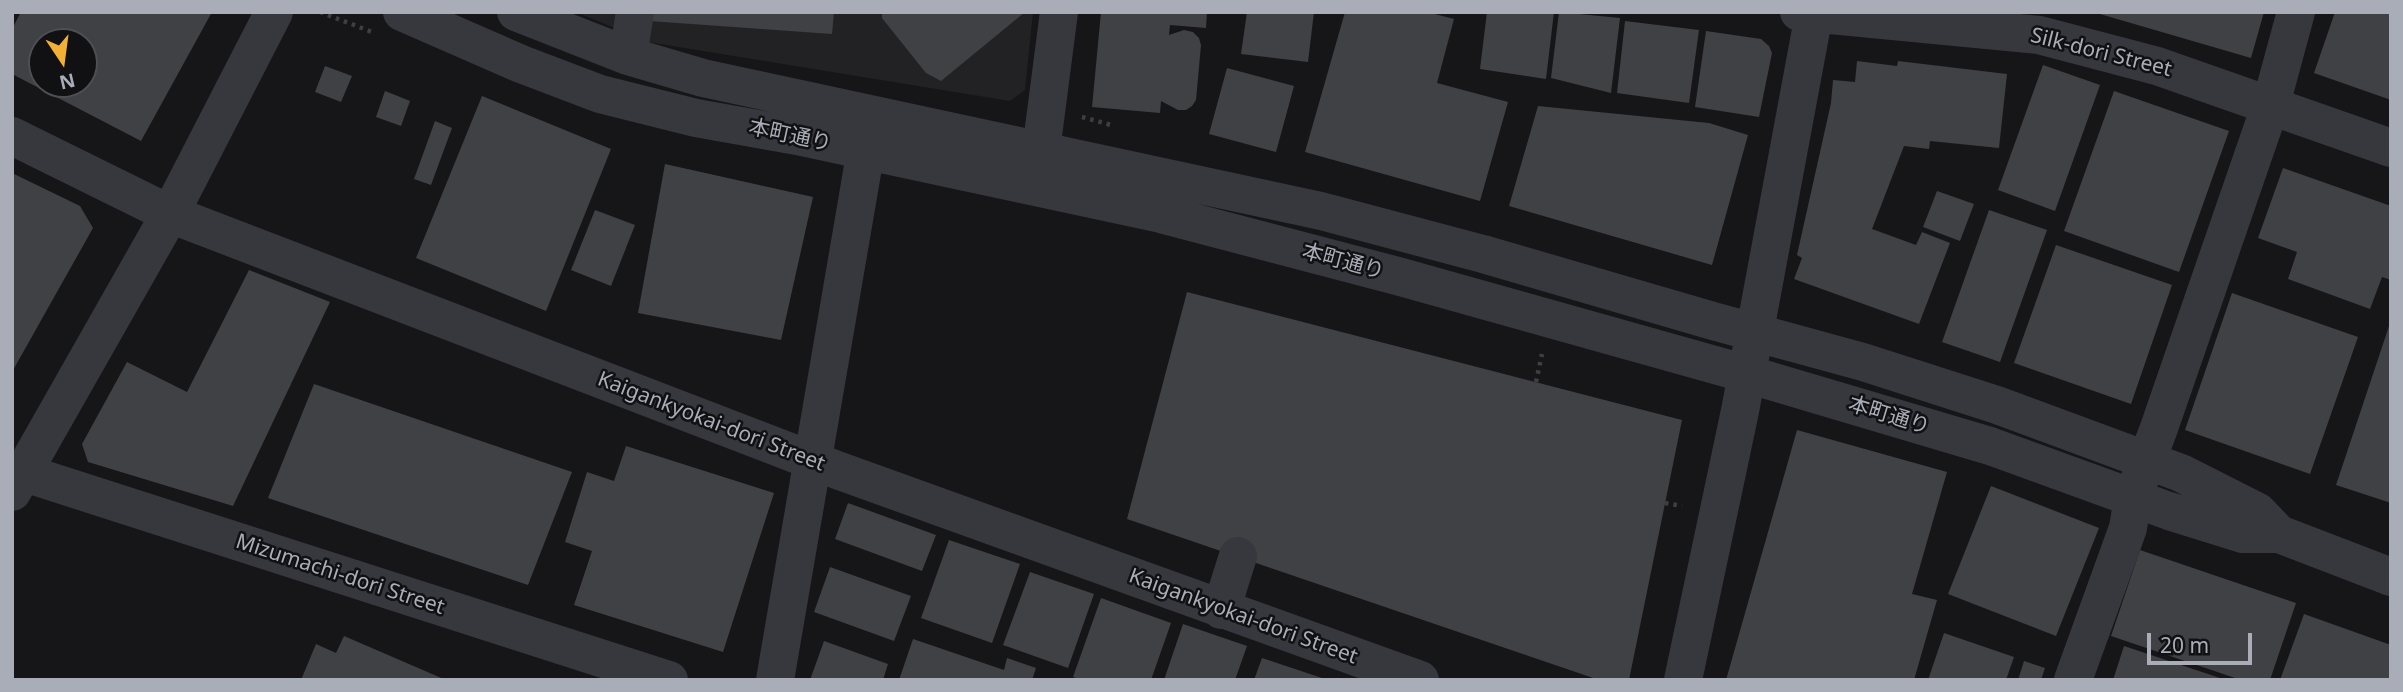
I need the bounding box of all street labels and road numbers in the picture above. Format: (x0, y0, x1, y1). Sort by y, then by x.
street label: Silk-dori Street (2028, 23, 2174, 83)
street label: 本町通り (746, 115, 834, 157)
street label: 本町通り (1299, 239, 1387, 285)
street label: Kaigankyokai-dori Street (594, 367, 828, 477)
street label: 本町通り (1845, 392, 1933, 440)
street label: Mizumachi-dori Street (233, 529, 447, 621)
street label: Kaigankyokai-dori Street (1125, 564, 1361, 670)

